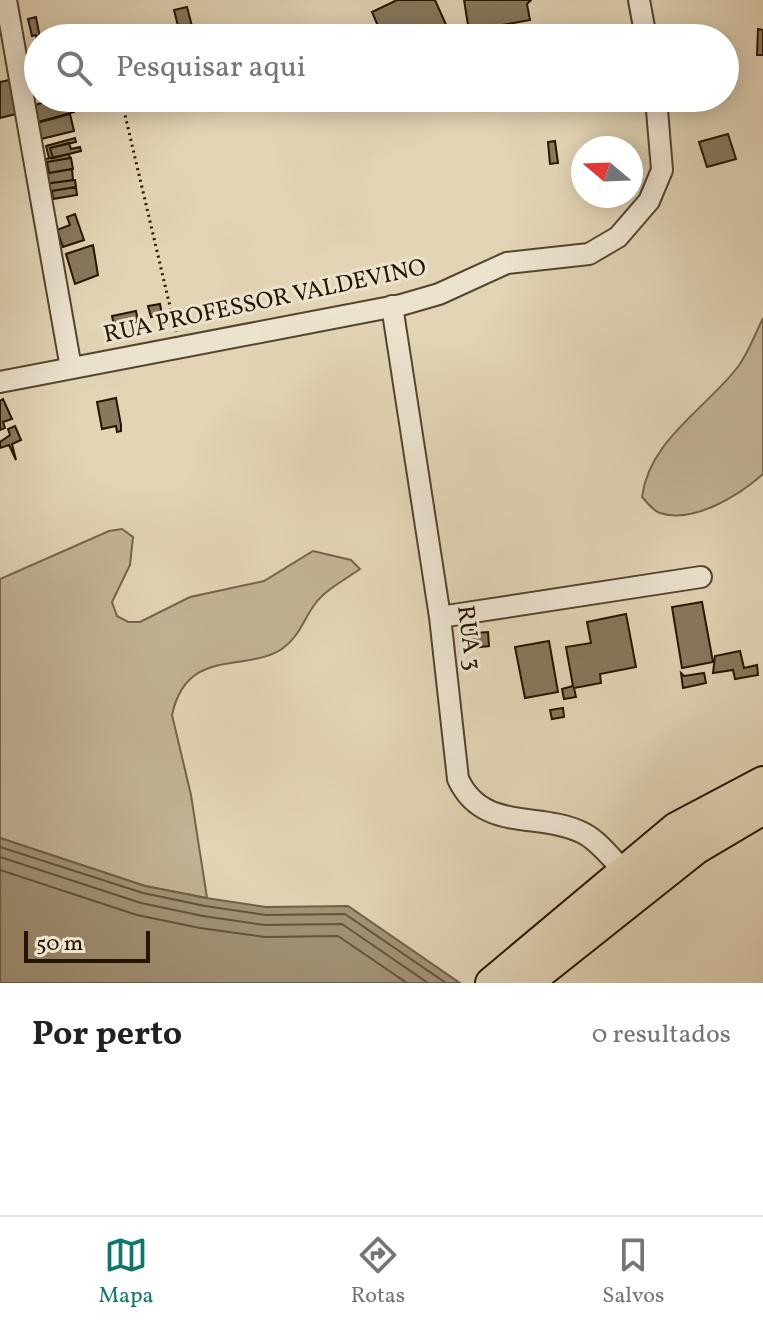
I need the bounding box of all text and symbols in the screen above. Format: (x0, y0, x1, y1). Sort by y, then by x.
search box (24, 24, 739, 112)
icon: search (52, 46, 96, 90)
text: Pesquisar aqui (116, 47, 306, 89)
north arrow (571, 136, 643, 208)
street label: RUA PROFESSOR VALDEVINO (101, 251, 429, 353)
street label: RUA 3 (447, 603, 489, 673)
scale bar (24, 927, 150, 963)
text: 50 m (36, 929, 83, 960)
text: Por perto (32, 1012, 182, 1059)
text: 0 resultados (592, 1017, 731, 1053)
tab: Mapa (99, 1233, 154, 1312)
tab: Rotas (351, 1233, 405, 1312)
tab: Salvos (602, 1233, 664, 1312)

